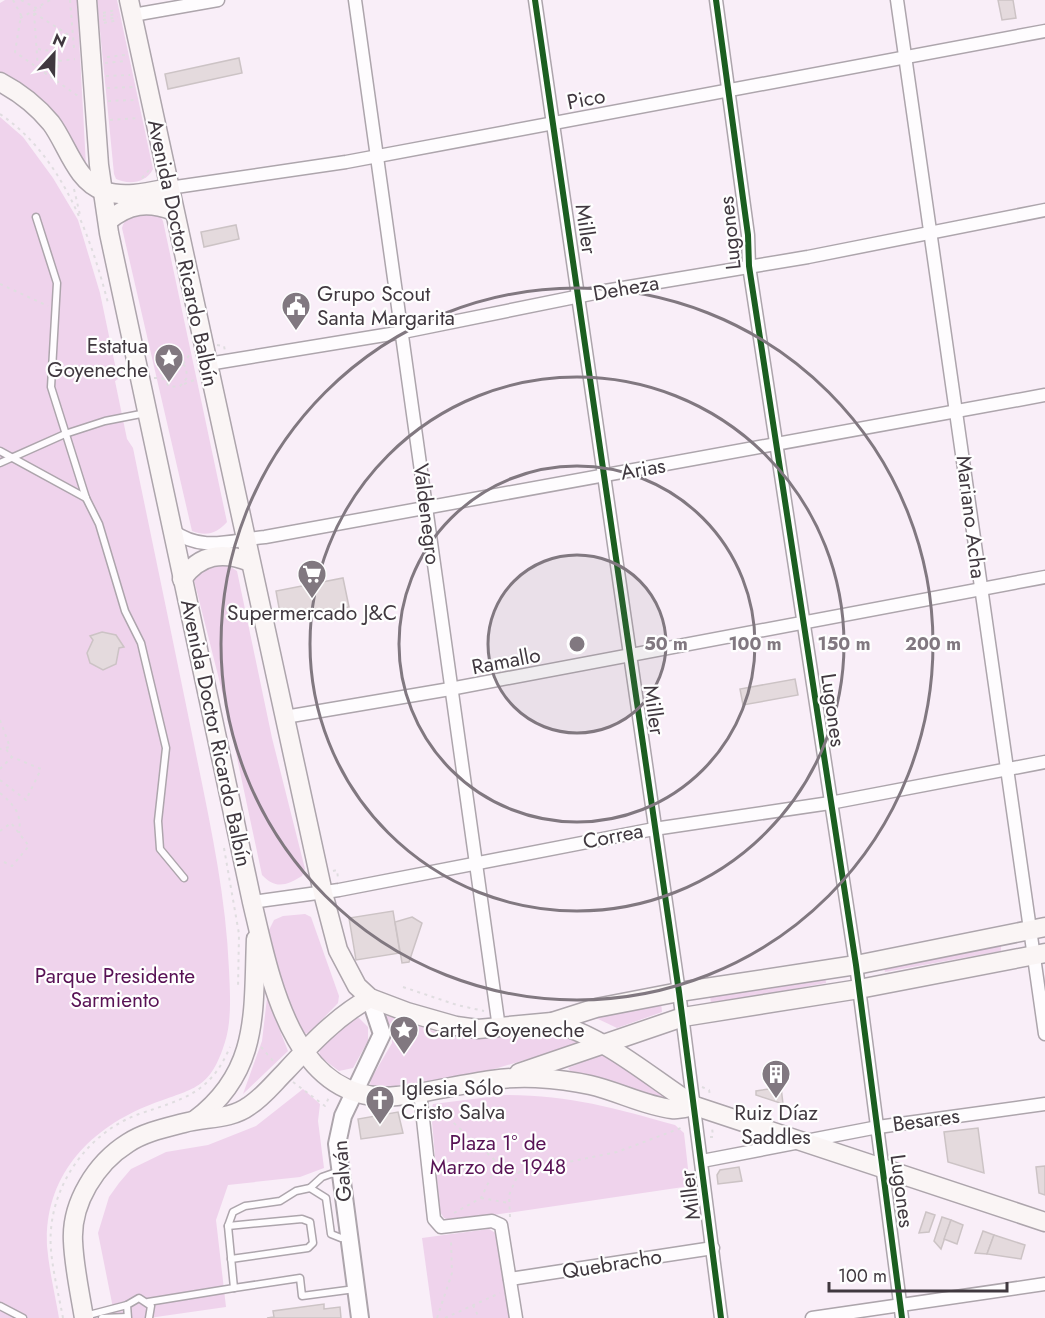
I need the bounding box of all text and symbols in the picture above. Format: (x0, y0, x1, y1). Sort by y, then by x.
north arrow (24, 24, 84, 84)
text: N (49, 28, 70, 54)
street label: Pico (564, 81, 608, 117)
street label: Avenida Doctor Ricardo Balbín (140, 117, 226, 389)
street label: Lugones (711, 195, 749, 271)
street label: Miller (568, 202, 604, 257)
street label: Deheza (591, 267, 661, 309)
place label: Grupo Scout Santa Margarita (317, 279, 455, 333)
public building icon: Grupo Scout Santa Margarita (280, 290, 312, 332)
place label: Estatua Goyeneche (47, 331, 148, 385)
place icon: Estatua Goyeneche (153, 342, 185, 384)
street label: Arias (618, 450, 668, 488)
street label: Mariano Acha (949, 454, 993, 580)
street label: Valdenegro (406, 462, 448, 566)
supermarket icon: Supermercado J&C (296, 558, 328, 600)
street label: Avenida Doctor Ricardo Balbín (173, 597, 259, 869)
place label: Supermercado J&C (227, 598, 397, 628)
text: 50 m (644, 631, 688, 657)
text: 100 m (728, 631, 782, 657)
text: 150 m (818, 631, 870, 657)
text: 200 m (905, 631, 961, 657)
centre of rings (567, 634, 587, 654)
street label: Ramallo (469, 640, 543, 682)
street label: Lugones (813, 671, 853, 749)
street label: Miller (636, 683, 672, 738)
street label: Correa (580, 815, 646, 857)
park label: Parque Presidente Sarmiento (35, 961, 195, 1015)
place icon: Cartel Goyeneche (388, 1014, 420, 1056)
place label: Cartel Goyeneche (425, 1015, 585, 1045)
building icon: Ruiz Díaz Saddles (760, 1058, 792, 1100)
place label: Iglesia Sólo Cristo Salva (401, 1073, 505, 1127)
church icon: Iglesia Sólo Cristo Salva (364, 1084, 396, 1126)
place label: Ruiz Díaz Saddles (734, 1098, 818, 1152)
street label: Besares (891, 1100, 961, 1140)
park label: Plaza 1º de Marzo de 1948 (430, 1128, 566, 1182)
street label: Galván (325, 1139, 359, 1203)
street label: Lugones (883, 1153, 921, 1229)
street label: Miller (672, 1167, 708, 1222)
street label: Quebracho (560, 1241, 664, 1287)
scale bar (829, 1255, 1008, 1293)
text: 100 m (838, 1263, 887, 1289)

